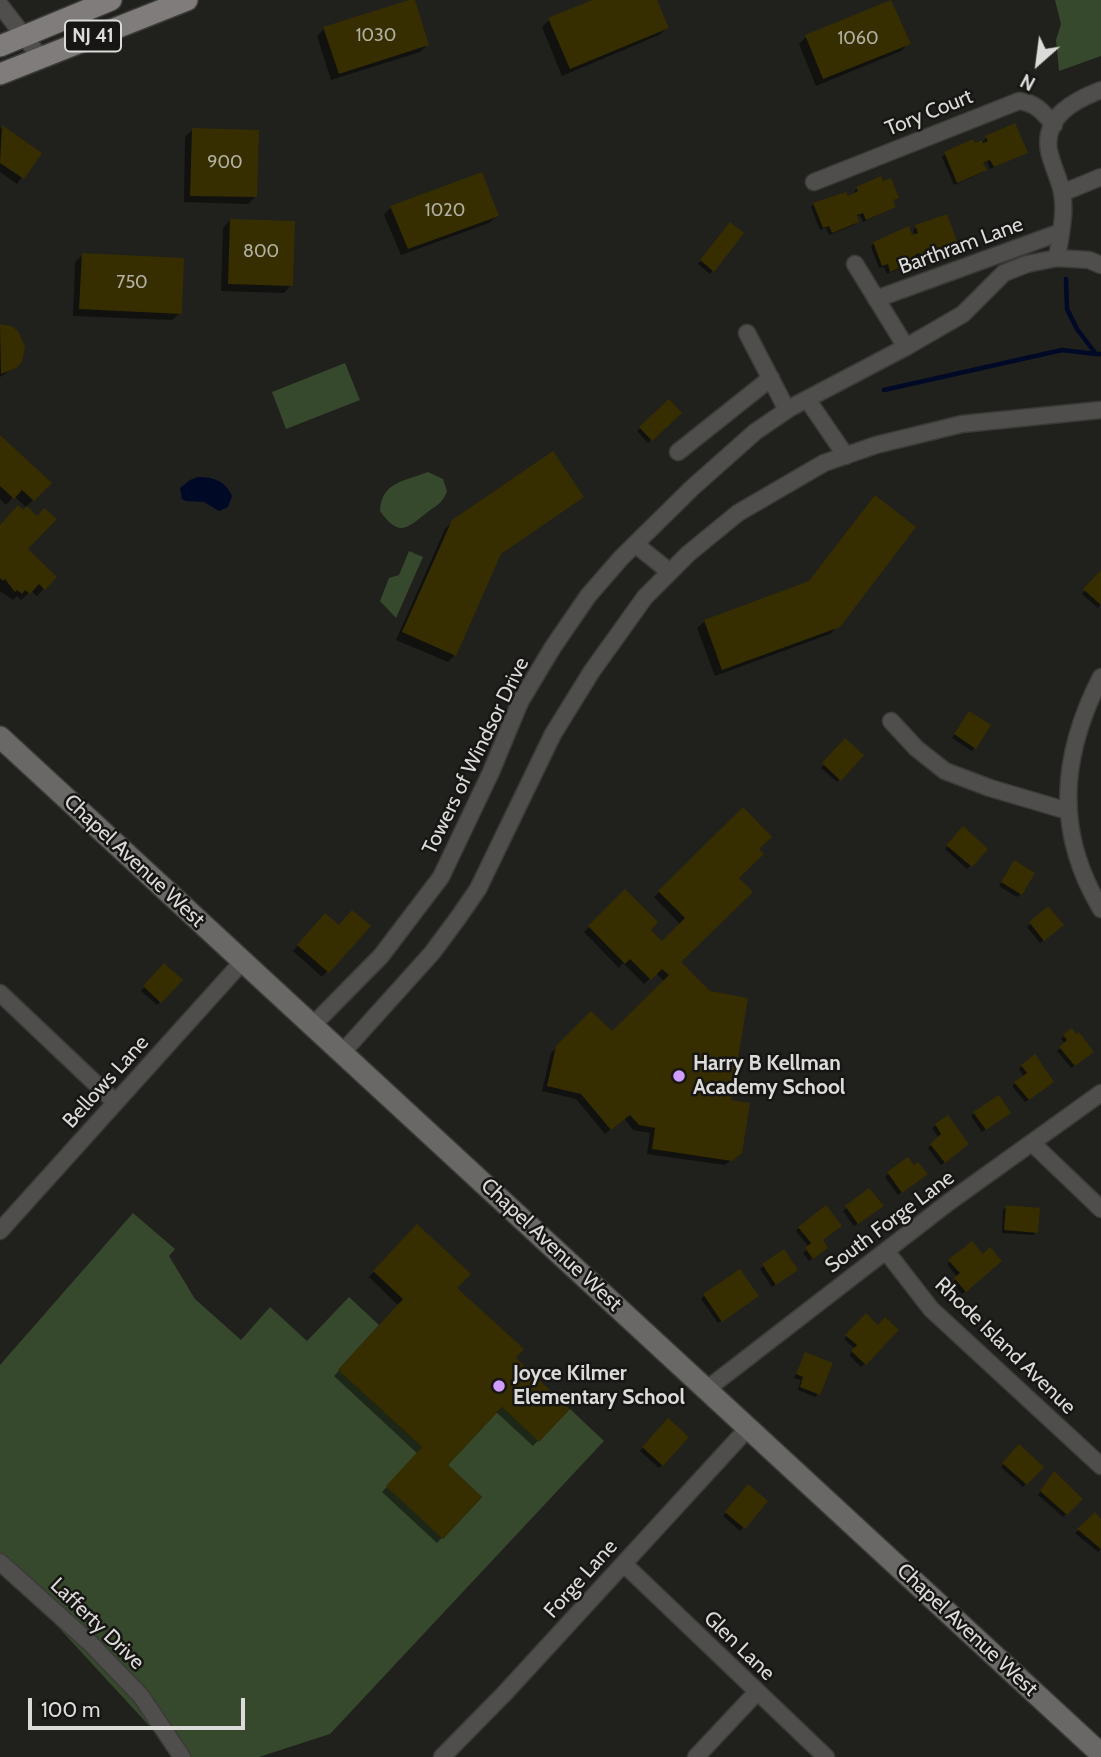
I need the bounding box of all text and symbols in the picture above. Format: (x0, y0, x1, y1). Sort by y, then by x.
road number: NJ 41 (65, 20, 121, 52)
house number: 1030 (356, 25, 396, 47)
house number: 1060 (837, 28, 879, 50)
north arrow (1003, 28, 1073, 98)
text: N (1017, 69, 1039, 95)
street label: Tory Court (882, 84, 976, 142)
house number: 900 (207, 152, 243, 174)
house number: 1020 (425, 200, 465, 222)
street label: Barthram Lane (895, 212, 1027, 280)
house number: 800 (243, 241, 279, 263)
house number: 750 (116, 272, 148, 294)
street label: Towers of Windsor Drive (417, 653, 535, 859)
street label: Chapel Avenue West (58, 789, 210, 933)
street label: Bellows Lane (58, 1030, 154, 1134)
place label: Harry B Kellman Academy School (693, 1051, 845, 1101)
marker: Harry B Kellman Academy School (671, 1068, 687, 1084)
street label: South Forge Lane (820, 1165, 960, 1279)
street label: Chapel Avenue West (475, 1173, 627, 1317)
street label: Rhode Island Avenue (929, 1272, 1081, 1420)
place label: Joyce Kilmer Elementary School (513, 1361, 685, 1411)
marker: Joyce Kilmer Elementary School (491, 1378, 507, 1394)
street label: Forge Lane (539, 1534, 623, 1624)
street label: Chapel Avenue West (891, 1558, 1043, 1702)
street label: Lafferty Drive (45, 1573, 149, 1675)
street label: Glen Lane (698, 1606, 780, 1686)
scale bar (32, 1684, 248, 1728)
text: 100 m (41, 1697, 100, 1722)

